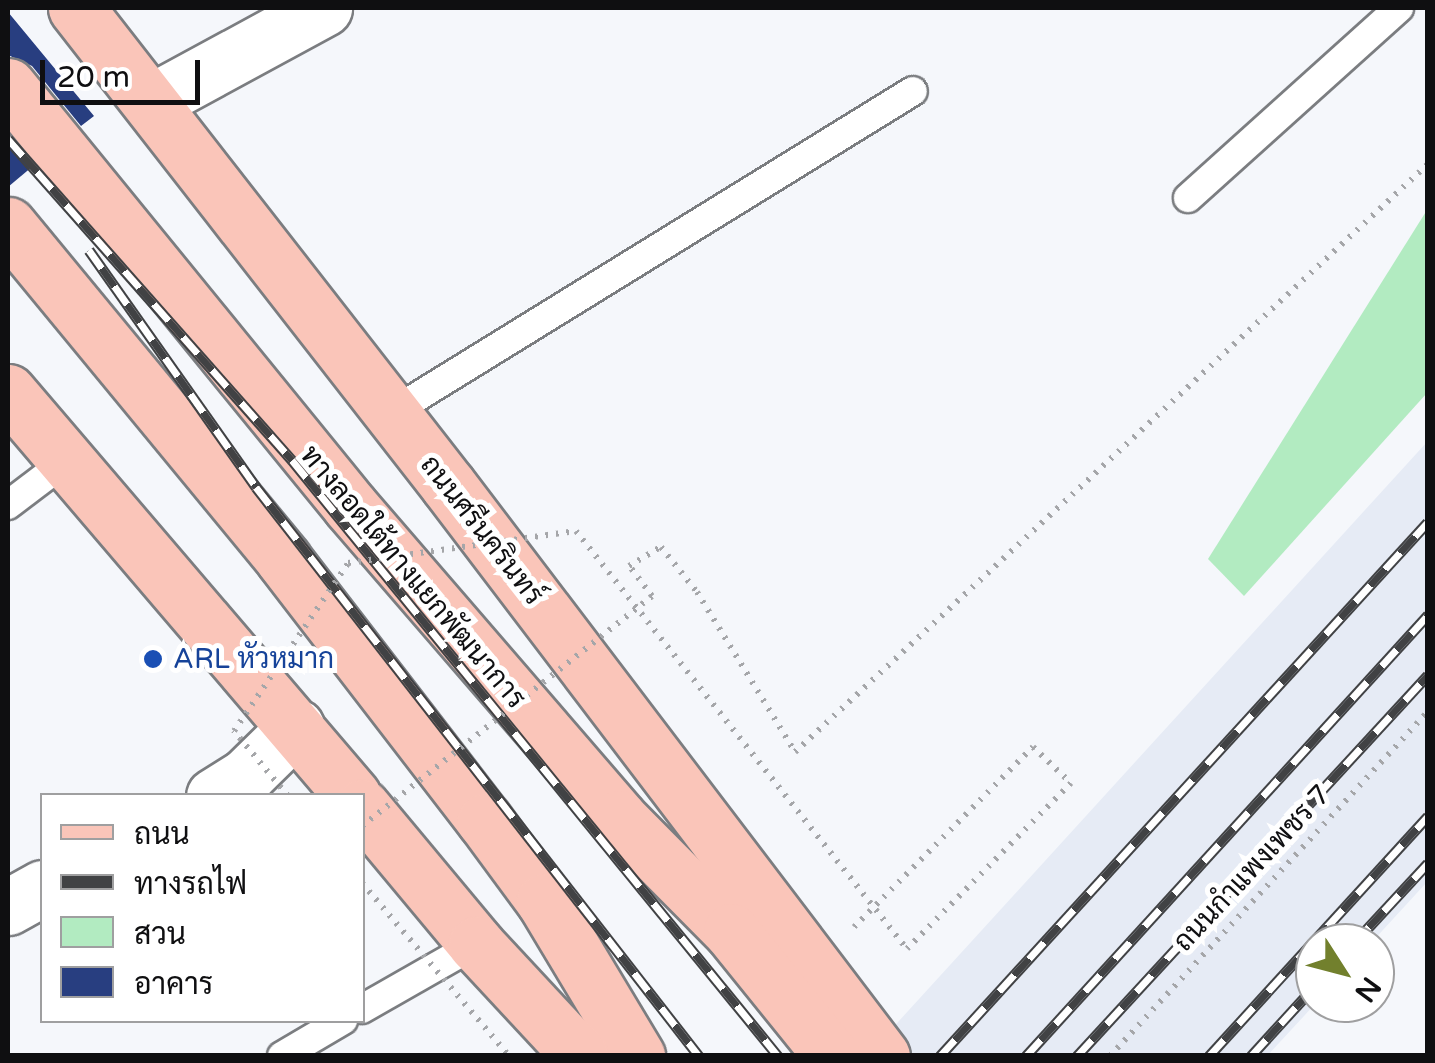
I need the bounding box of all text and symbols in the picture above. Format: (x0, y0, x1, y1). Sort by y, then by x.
scale bar (45, 40, 205, 102)
text: 20 m (57, 59, 130, 96)
street label: ทางลอดใต้ทางแยกพัฒนาการ (293, 439, 533, 715)
street label: ถนนศรีนครินทร์ (413, 449, 551, 611)
place label: ARL หัวหมาก (173, 642, 334, 676)
marker: ARL หัวหมาก (142, 648, 164, 670)
street label: ถนนกำแพงเพชร 7 (1166, 778, 1338, 958)
legend (40, 793, 365, 1023)
text: ถนน (134, 816, 190, 853)
text: ทางรถไฟ (134, 866, 247, 903)
text: สวน (134, 916, 186, 953)
north arrow (1295, 923, 1395, 1023)
text: อาคาร (134, 966, 213, 1003)
text: N (1347, 970, 1388, 1009)

